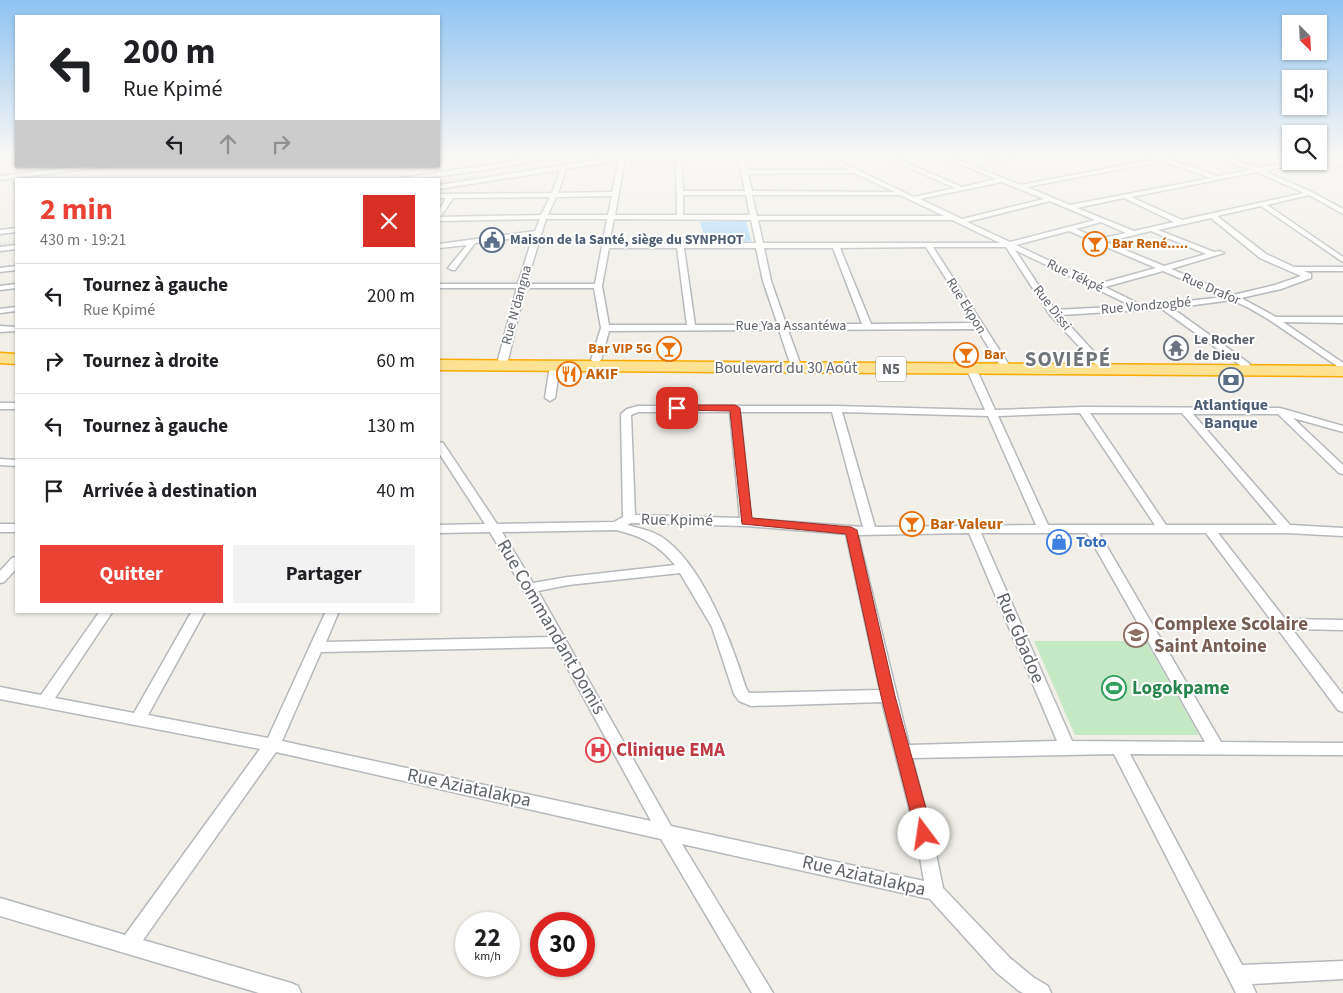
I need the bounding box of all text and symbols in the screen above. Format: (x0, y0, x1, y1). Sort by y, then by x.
north arrow (1282, 15, 1328, 60)
map controls (1282, 15, 1327, 170)
text: 200 m (123, 27, 215, 77)
icon: left (40, 35, 105, 100)
button: sound (1282, 70, 1327, 115)
text: Rue Kpimé (123, 73, 222, 105)
button: search (1282, 125, 1327, 170)
icon: left (161, 130, 189, 158)
icon: ahead (214, 130, 242, 158)
icon: right (267, 130, 295, 158)
text: 2 min (40, 188, 113, 231)
button: close (363, 195, 415, 247)
public building icon: Maison de la Santé, siège du SYNPHOT (479, 227, 505, 253)
text: 430 m · 19:21 (40, 229, 127, 251)
place label: Maison de la Santé, siège du SYNPHOT (510, 230, 744, 250)
bar icon: Bar René..... (1082, 231, 1108, 257)
place label: Bar René..... (1112, 234, 1188, 254)
street label: Rue Tékpé (1043, 254, 1107, 298)
street label: Rue N'dangna (497, 263, 537, 347)
street label: Rue Drafor (1179, 268, 1244, 310)
text: Tournez à gauche (83, 272, 228, 299)
street label: Rue Ekpon (941, 274, 991, 338)
street label: Rue Dissi (1028, 281, 1076, 335)
icon: left (40, 282, 68, 310)
text: 200 m (367, 283, 415, 310)
street label: Rue Vondzogbé (1100, 292, 1192, 320)
text: Rue Kpimé (83, 299, 155, 321)
street label: Rue Yaa Assantéwa (736, 316, 846, 336)
place label: Le Rocher de Dieu (1194, 330, 1255, 366)
temple icon: Le Rocher de Dieu (1163, 335, 1189, 361)
bar icon: Bar VIP 5G (656, 336, 682, 362)
place label: Bar VIP 5G (588, 339, 652, 359)
bar icon: Bar (953, 342, 979, 368)
district label: SOVIÉPÉ (1025, 344, 1111, 374)
place label: Bar (984, 345, 1006, 365)
icon: right (40, 347, 68, 375)
text: Tournez à droite (83, 348, 219, 375)
text: 60 m (377, 348, 415, 375)
road number: N5 (876, 356, 906, 382)
street label: Boulevard du 30 Août (715, 357, 858, 379)
restaurant icon: AKIF (556, 361, 582, 387)
place label: AKIF (585, 363, 618, 385)
bank icon: Atlantique Banque (1218, 367, 1244, 393)
pin (656, 387, 698, 429)
icon: arrive (663, 394, 691, 422)
place label: Atlantique Banque (1193, 394, 1268, 434)
icon: left (40, 412, 68, 440)
text: Tournez à gauche (83, 413, 228, 440)
text: 130 m (367, 413, 415, 440)
icon: arrive (40, 477, 68, 505)
text: Arrivée à destination (83, 478, 257, 505)
text: 40 m (377, 478, 415, 505)
street label: Rue Kpimé (641, 508, 713, 532)
bar icon: Bar Valeur (899, 511, 925, 537)
place label: Bar Valeur (930, 513, 1003, 535)
shop icon: Toto (1046, 529, 1072, 555)
place label: Toto (1076, 531, 1107, 553)
street label: Rue Commandant Domis (490, 534, 612, 720)
button: Quitter (40, 545, 223, 603)
button: Partager (233, 545, 415, 603)
street label: Rue Gbadoe (989, 588, 1051, 688)
place label: Complexe Scolaire Saint Antoine (1154, 611, 1308, 660)
school or university icon: Complexe Scolaire Saint Antoine (1123, 622, 1149, 648)
sports icon: Logokpame (1101, 675, 1127, 701)
place label: Logokpame (1132, 675, 1230, 702)
hospital icon: Clinique EMA (585, 737, 611, 763)
place label: Clinique EMA (616, 737, 725, 764)
street label: Rue Aziatalakpa (405, 762, 533, 814)
position arrow (897, 807, 949, 859)
street label: Rue Aziatalakpa (800, 849, 928, 903)
speed limit sign: 30 (530, 912, 595, 977)
text: 22 (474, 920, 501, 956)
text: km/h (474, 948, 501, 965)

